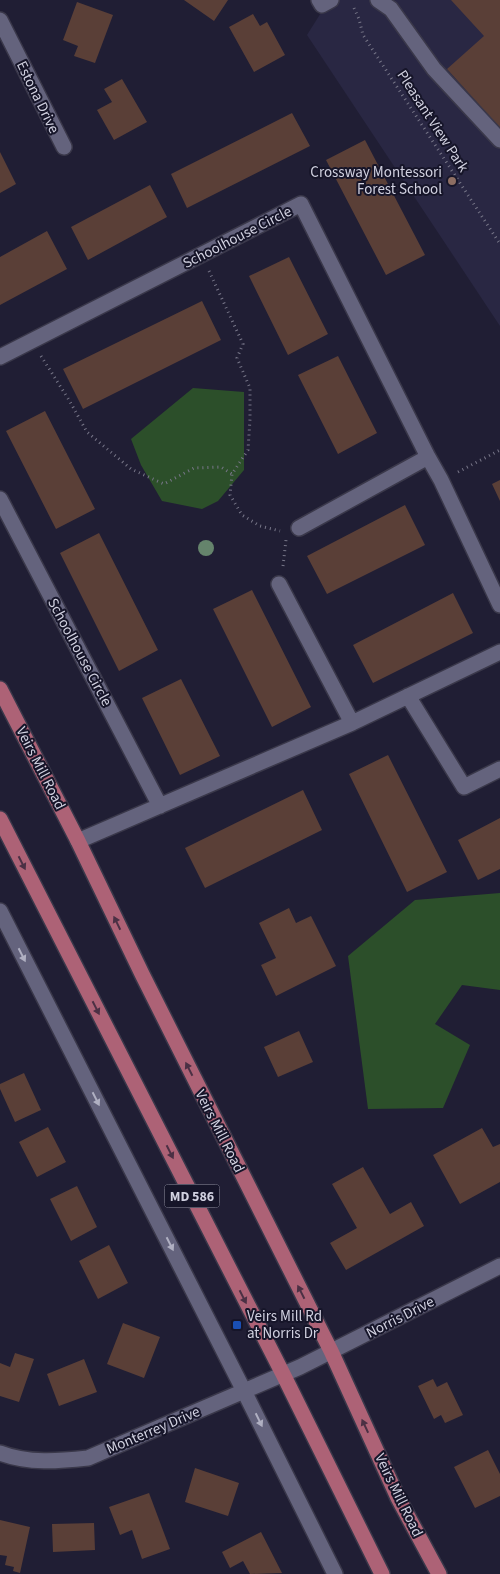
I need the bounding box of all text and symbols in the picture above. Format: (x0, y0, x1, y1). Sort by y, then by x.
street label: Estona Drive (11, 57, 64, 137)
street label: Pleasant View Park (392, 66, 474, 177)
place label: Crossway Montessori Forest School (310, 162, 442, 200)
marker: Crossway Montessori Forest School (446, 175, 458, 187)
street label: Schoolhouse Circle (179, 201, 295, 274)
street label: Schoolhouse Circle (42, 594, 117, 710)
street label: Veirs Mill Road (11, 723, 70, 813)
one-way arrow (18, 856, 26, 870)
one-way arrow (113, 916, 121, 930)
one-way arrow (18, 947, 26, 962)
one-way arrow (92, 1000, 100, 1015)
one-way arrow (185, 1061, 193, 1076)
street label: Veirs Mill Road (190, 1086, 249, 1176)
one-way arrow (92, 1092, 100, 1107)
one-way arrow (166, 1145, 174, 1160)
road number: MD 586 (164, 1184, 220, 1208)
one-way arrow (166, 1237, 174, 1251)
one-way arrow (297, 1285, 305, 1299)
one-way arrow (239, 1290, 247, 1304)
street label: Norris Drive (363, 1291, 438, 1344)
place label: Veirs Mill Rd at Norris Dr (247, 1306, 322, 1344)
marker: Veirs Mill Rd at Norris Dr (231, 1319, 243, 1331)
street label: Monterrey Drive (103, 1401, 203, 1460)
one-way arrow (255, 1413, 263, 1427)
one-way arrow (361, 1419, 369, 1433)
street label: Veirs Mill Road (369, 1450, 428, 1540)

